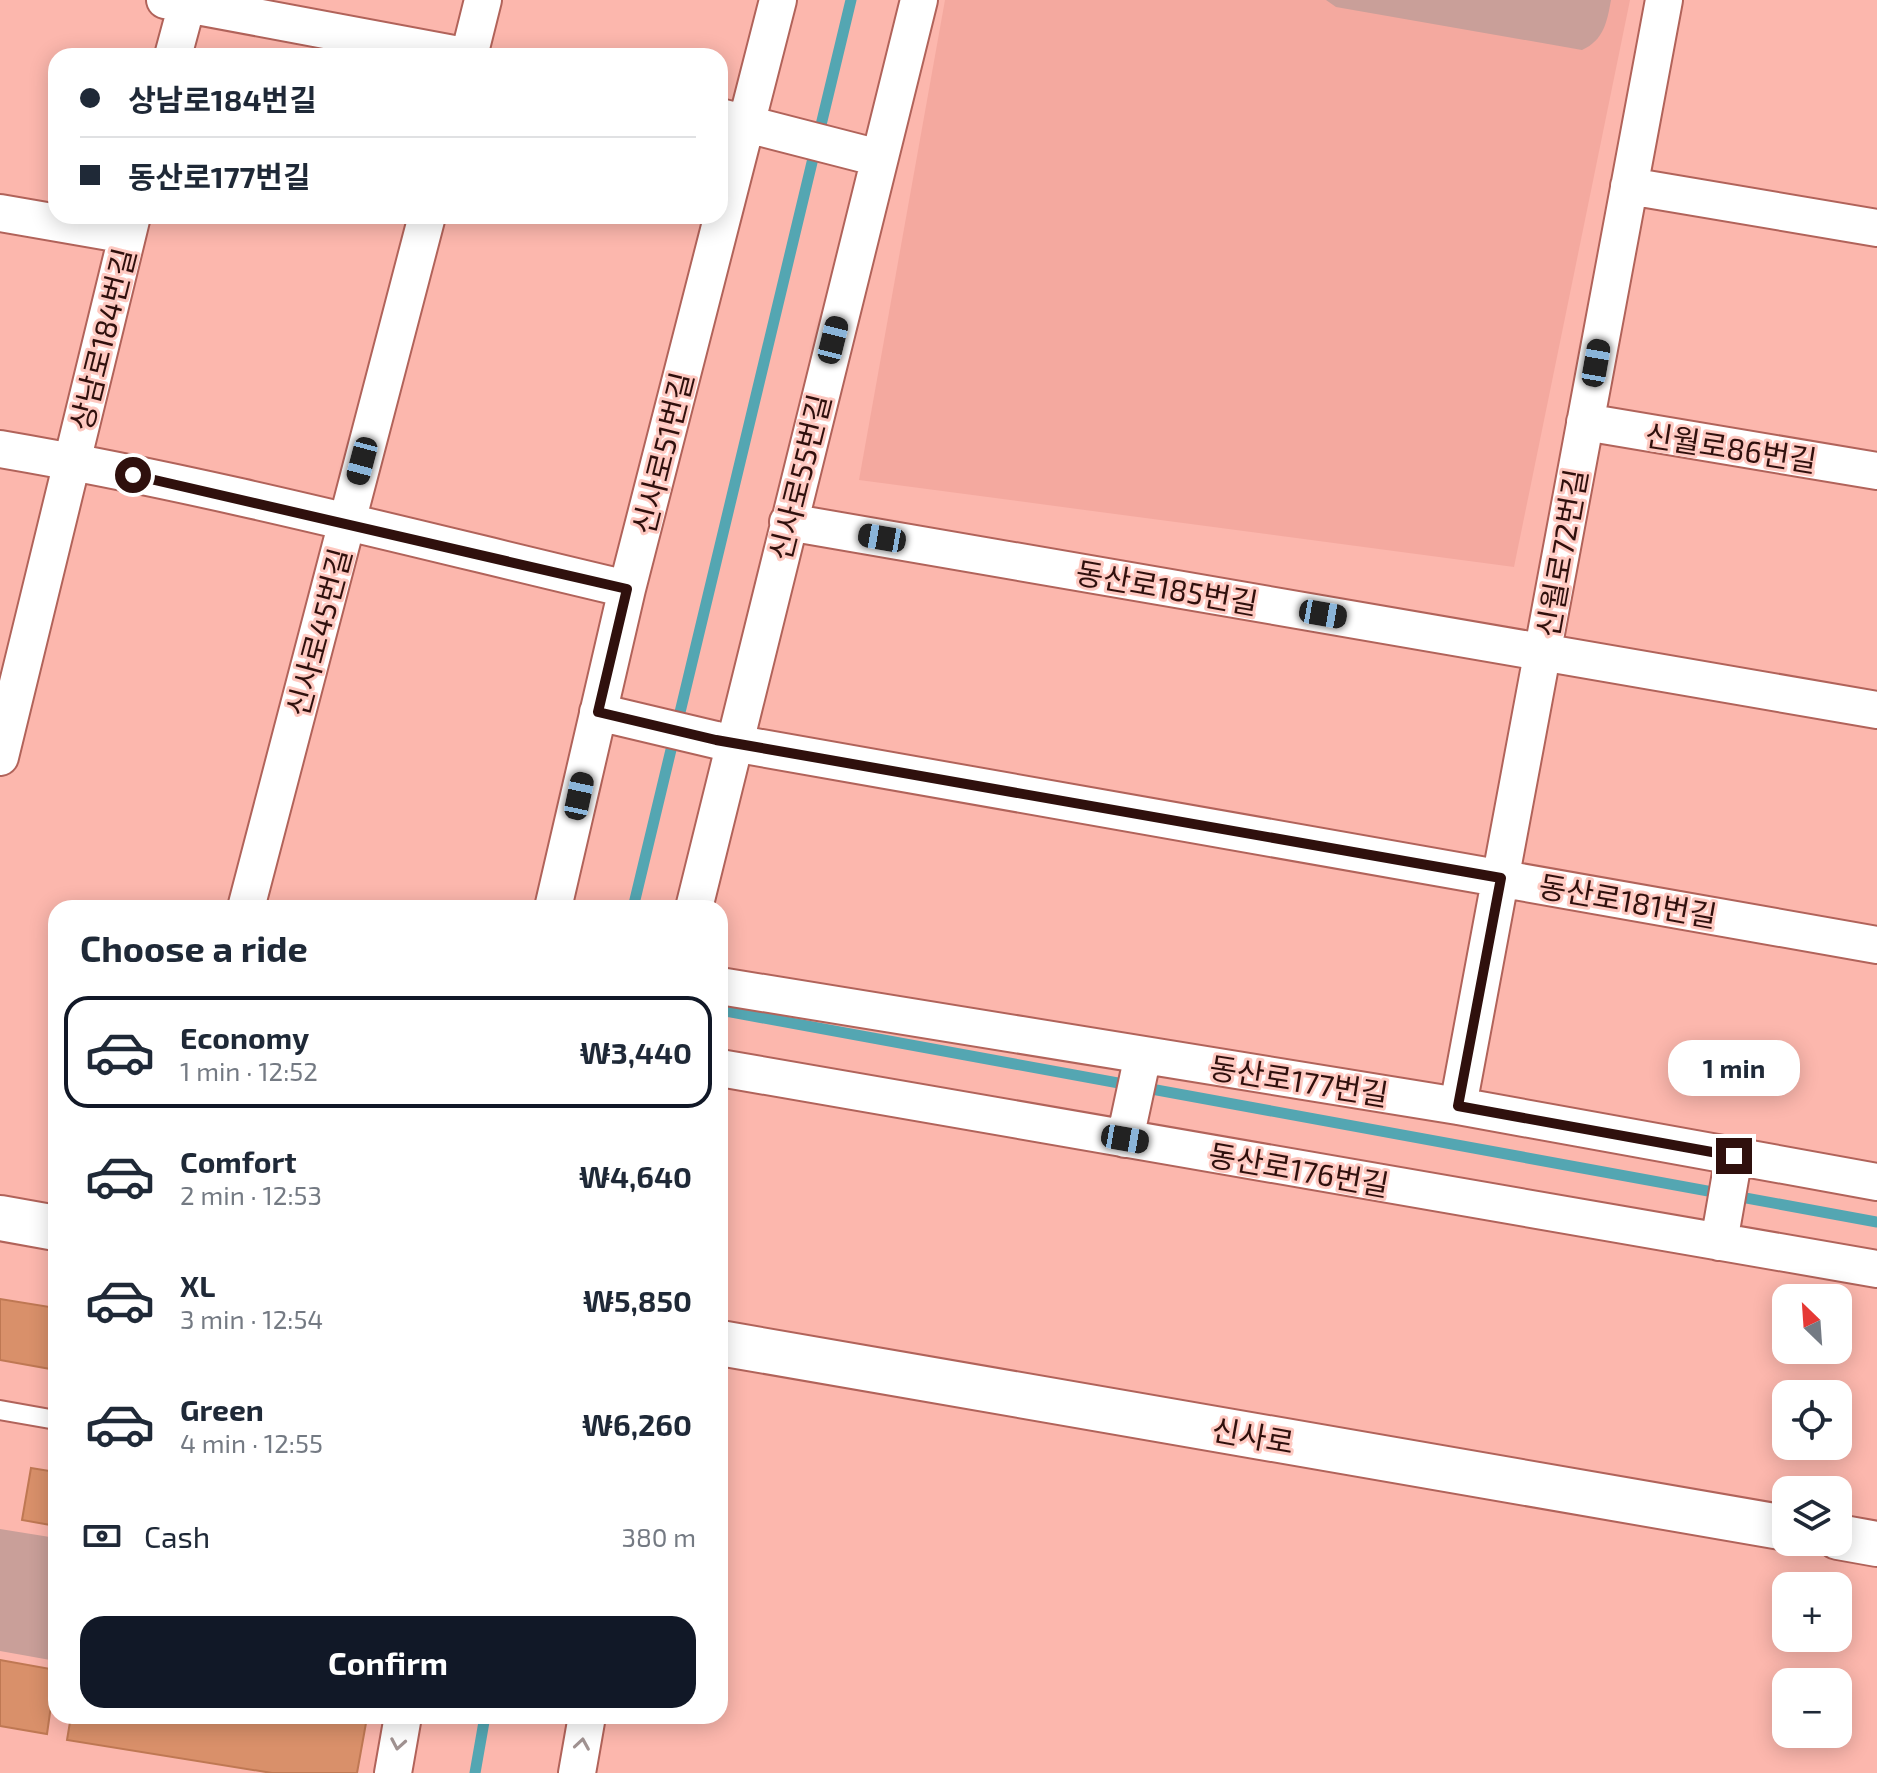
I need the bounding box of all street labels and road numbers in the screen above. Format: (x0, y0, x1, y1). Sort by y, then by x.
street label: 상남로184번길 (62, 244, 142, 434)
street label: 신사로51번길 (624, 368, 700, 538)
street label: 신사로55번길 (761, 390, 837, 564)
street label: 신월로86번길 (1643, 416, 1819, 478)
street label: 신월로72번길 (1528, 466, 1594, 640)
street label: 신사로45번길 (278, 544, 358, 720)
street label: 동산로185번길 (1073, 553, 1261, 621)
street label: 동산로181번길 (1536, 867, 1720, 933)
street label: 동산로177번길 (1207, 1048, 1391, 1112)
street label: 동산로176번길 (1206, 1135, 1392, 1203)
street label: 신사로 (1209, 1410, 1297, 1460)

